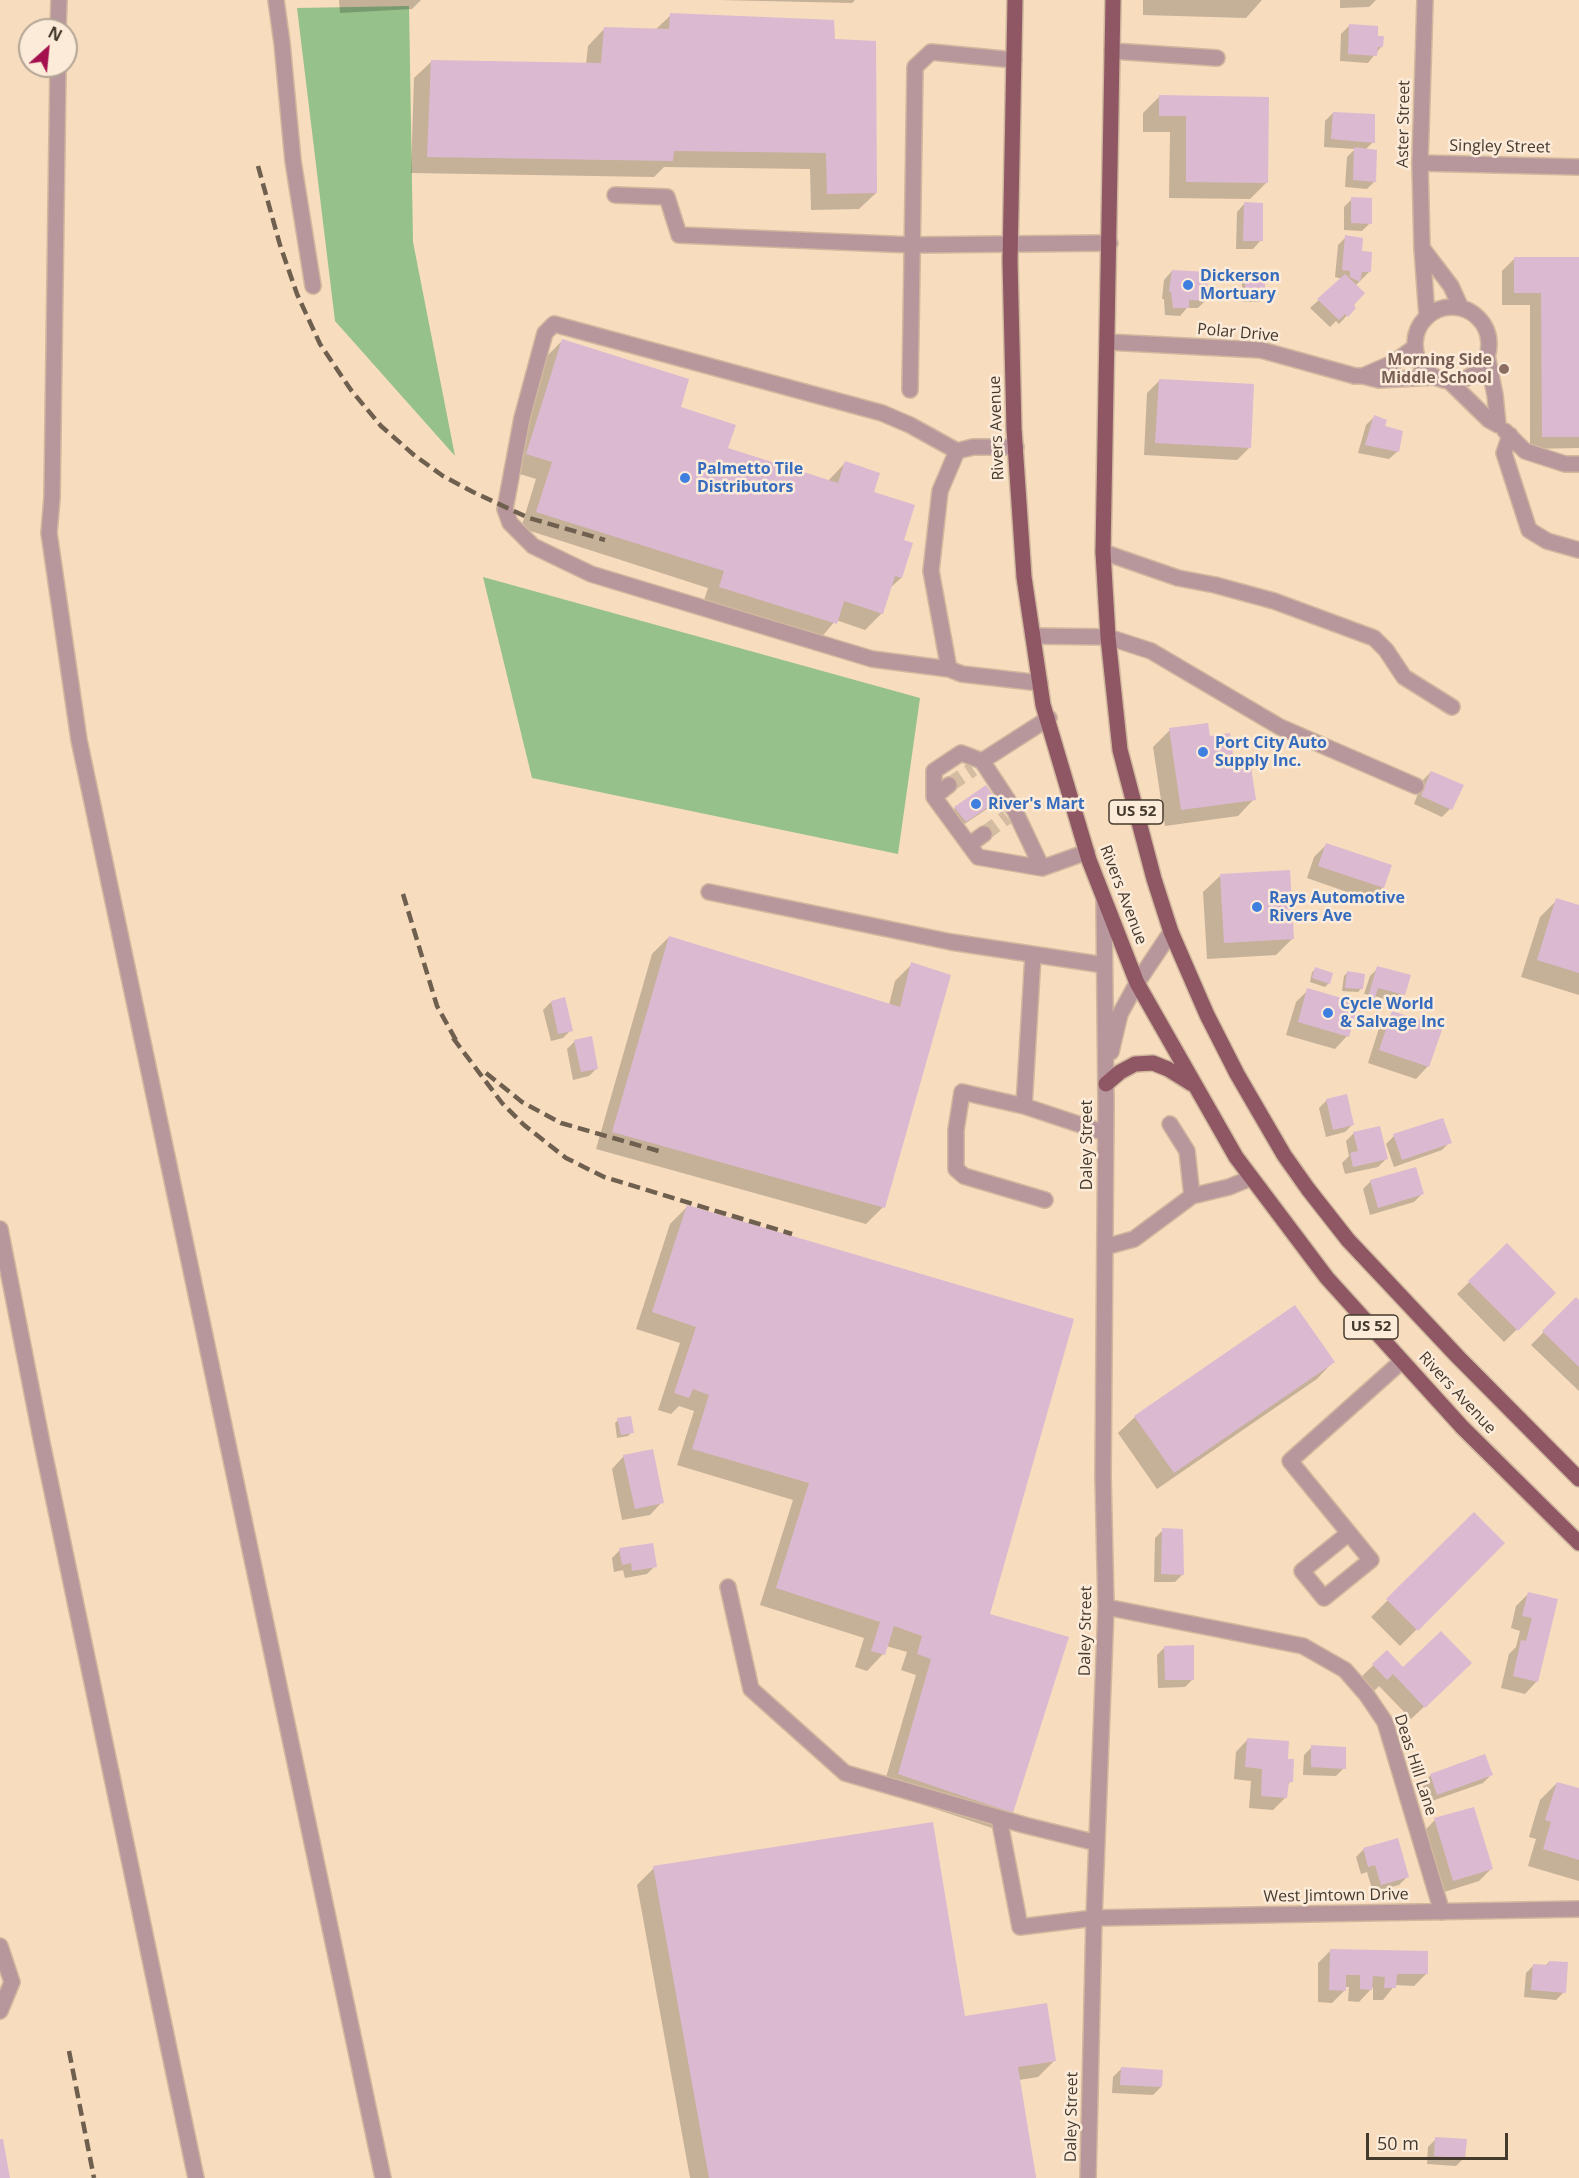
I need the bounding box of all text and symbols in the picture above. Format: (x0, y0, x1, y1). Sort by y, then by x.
north arrow (18, 18, 78, 78)
text: N (44, 21, 66, 46)
street label: Aster Street (1394, 80, 1414, 168)
street label: Singley Street (1449, 137, 1551, 157)
place label: Dickerson Mortuary (1200, 266, 1280, 304)
marker: Dickerson Mortuary (1181, 278, 1195, 292)
street label: Polar Drive (1196, 320, 1280, 346)
place label: Morning Side Middle School (1381, 350, 1492, 388)
marker: Morning Side Middle School (1497, 362, 1511, 376)
street label: Rivers Avenue (986, 375, 1008, 481)
place label: Palmetto Tile Distributors (697, 459, 803, 497)
marker: Palmetto Tile Distributors (678, 471, 692, 485)
place label: Port City Auto Supply Inc. (1215, 733, 1327, 771)
marker: Port City Auto Supply Inc. (1196, 745, 1210, 759)
place label: River's Mart (988, 794, 1085, 814)
marker: River's Mart (969, 797, 983, 811)
road number: US 52 (1109, 800, 1163, 824)
street label: Rivers Avenue (1095, 843, 1151, 947)
place label: Rays Automotive Rivers Ave (1269, 888, 1405, 926)
marker: Rays Automotive Rivers Ave (1250, 900, 1264, 914)
place label: Cycle World & Salvage Inc (1340, 994, 1445, 1032)
marker: Cycle World & Salvage Inc (1321, 1006, 1335, 1020)
street label: Daley Street (1077, 1100, 1097, 1190)
road number: US 52 (1344, 1315, 1398, 1339)
street label: Rivers Avenue (1414, 1348, 1500, 1438)
street label: Daley Street (1076, 1586, 1096, 1676)
street label: Deas Hill Lane (1390, 1712, 1440, 1818)
street label: West Jimtown Drive (1263, 1885, 1409, 1907)
street label: Daley Street (1062, 2072, 1082, 2162)
scale bar (1369, 2121, 1512, 2159)
text: 50 m (1377, 2131, 1419, 2155)

